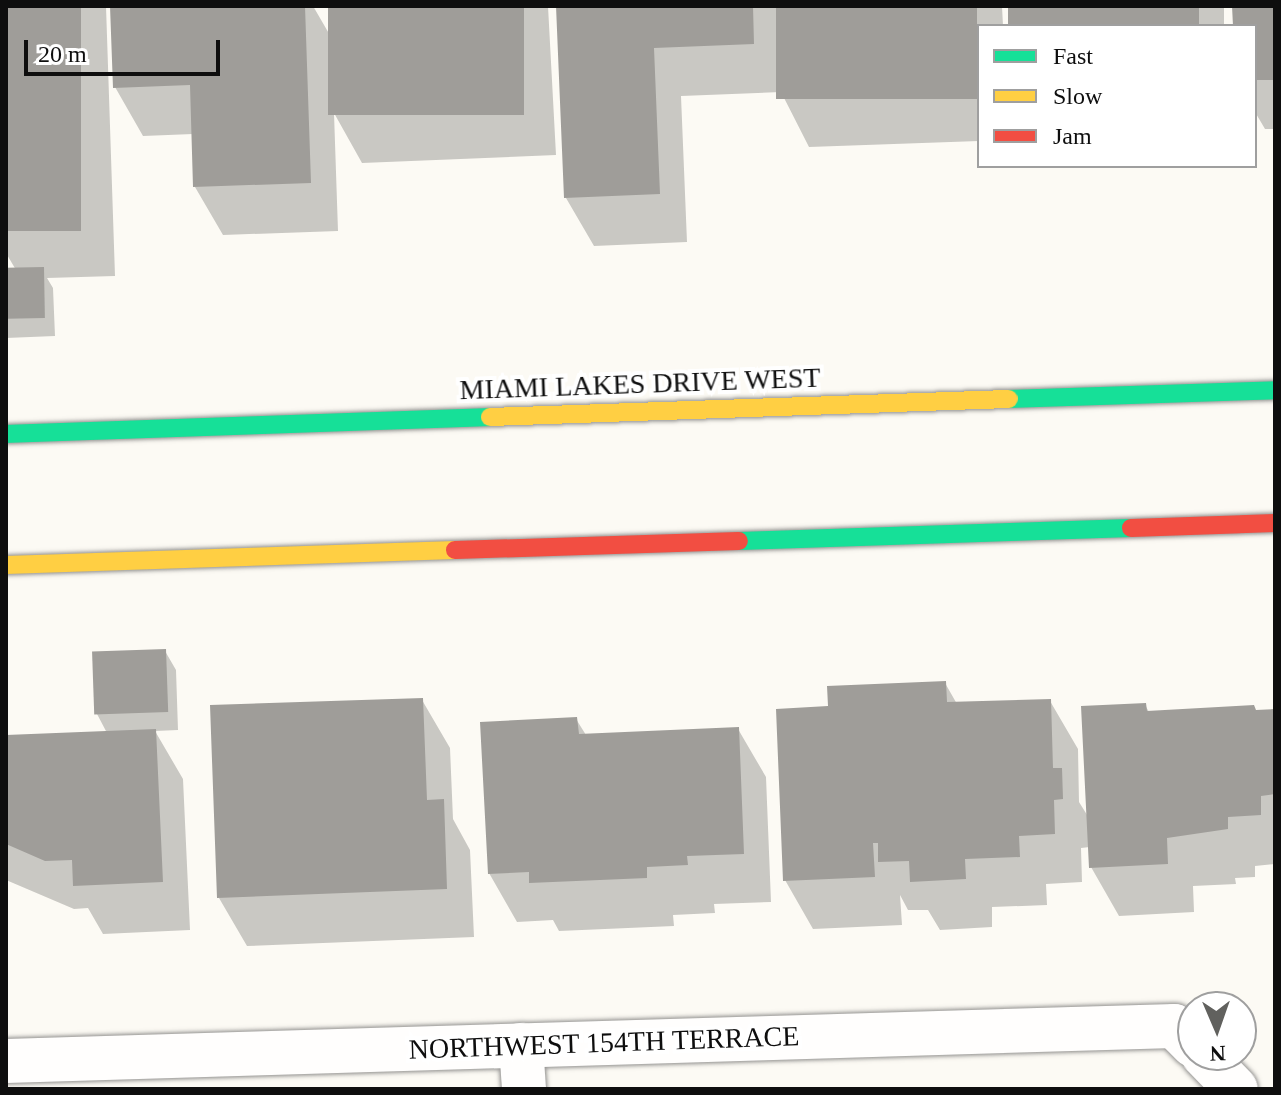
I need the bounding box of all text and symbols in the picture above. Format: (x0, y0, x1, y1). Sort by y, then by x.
scale bar (28, 24, 224, 74)
legend (977, 24, 1257, 168)
text: 20 m (38, 41, 87, 67)
text: Fast (1053, 43, 1093, 69)
text: Slow (1053, 83, 1102, 109)
text: Jam (1053, 123, 1092, 149)
street label: MIAMI LAKES DRIVE WEST (459, 361, 821, 407)
north arrow (1177, 991, 1257, 1071)
street label: NORTHWEST 154TH TERRACE (408, 1019, 800, 1067)
text: N (1209, 1041, 1226, 1066)

